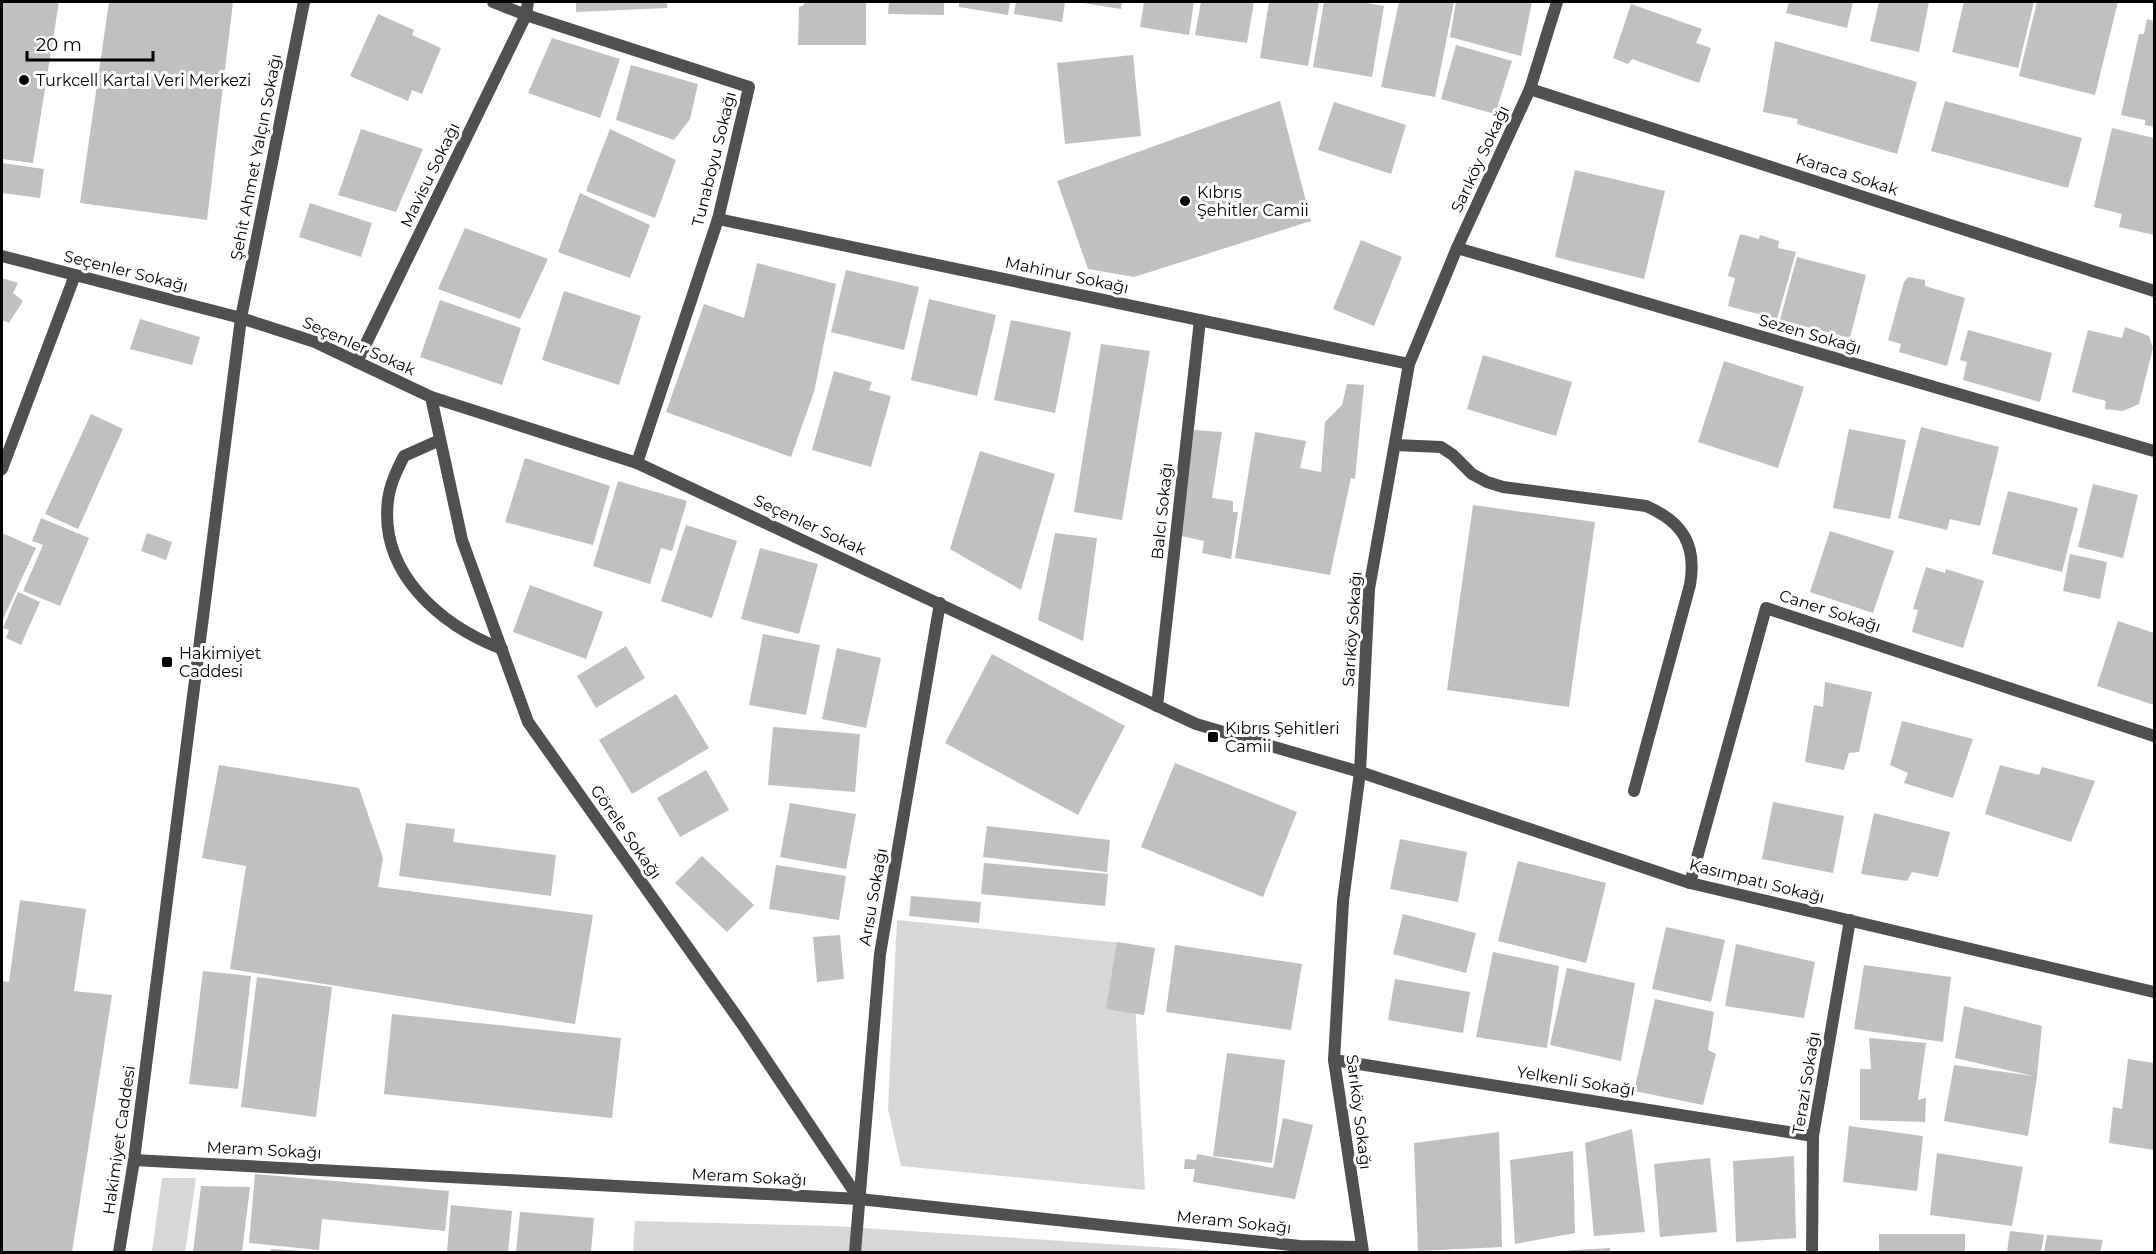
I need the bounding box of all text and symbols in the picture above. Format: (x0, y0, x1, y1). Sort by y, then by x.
scale bar (27, 24, 153, 62)
text: 20 m (36, 34, 82, 56)
street label: Şehit Ahmet Yalçın Sokağı (227, 52, 285, 262)
place label: Turkcell Kartal Veri Merkezi (36, 71, 251, 90)
marker: Turkcell Kartal Veri Merkezi (17, 73, 31, 87)
street label: Tunaboyu Sokağı (688, 90, 740, 228)
street label: Sarıköy Sokağı (1447, 103, 1513, 215)
street label: Mavisu Sokağı (396, 119, 464, 231)
street label: Karaca Sokak (1793, 148, 1901, 200)
place label: Kıbrıs Şehitler Camii (1197, 183, 1309, 220)
marker: Kıbrıs Şehitler Camii (1178, 194, 1192, 208)
street label: Seçenler Sokağı (62, 246, 190, 296)
street label: Mahinur Sokağı (1003, 253, 1131, 297)
street label: Sezen Sokağı (1756, 310, 1864, 358)
street label: Seçenler Sokak (300, 313, 419, 380)
street label: Balcı Sokağı (1147, 462, 1177, 560)
street label: Seçenler Sokak (751, 491, 870, 560)
street label: Sarıköy Sokağı (1338, 571, 1366, 687)
street label: Caner Sokağı (1777, 586, 1883, 636)
place label: Hakimiyet Caddesi (179, 644, 262, 681)
marker: Hakimiyet Caddesi (160, 655, 174, 669)
place label: Kıbrıs Şehi̇tleri̇ Cami̇i̇ (1225, 719, 1340, 756)
marker: Kıbrıs Şehi̇tleri̇ Cami̇i̇ (1206, 730, 1220, 744)
street label: Görele Sokağı (587, 781, 665, 883)
street label: Arısu Sokağı (855, 847, 891, 947)
street label: Kasımpatı Sokağı (1687, 855, 1827, 907)
street label: Terazi Sokağı (1788, 1030, 1824, 1136)
street label: Sarıköy Sokağı (1343, 1053, 1375, 1171)
street label: Yelkenli Sokağı (1515, 1062, 1637, 1100)
street label: Hakimiyet Caddesi (99, 1064, 139, 1216)
street label: Meram Sokağı (206, 1137, 322, 1163)
street label: Meram Sokağı (691, 1164, 807, 1190)
street label: Meram Sokağı (1176, 1207, 1292, 1237)

